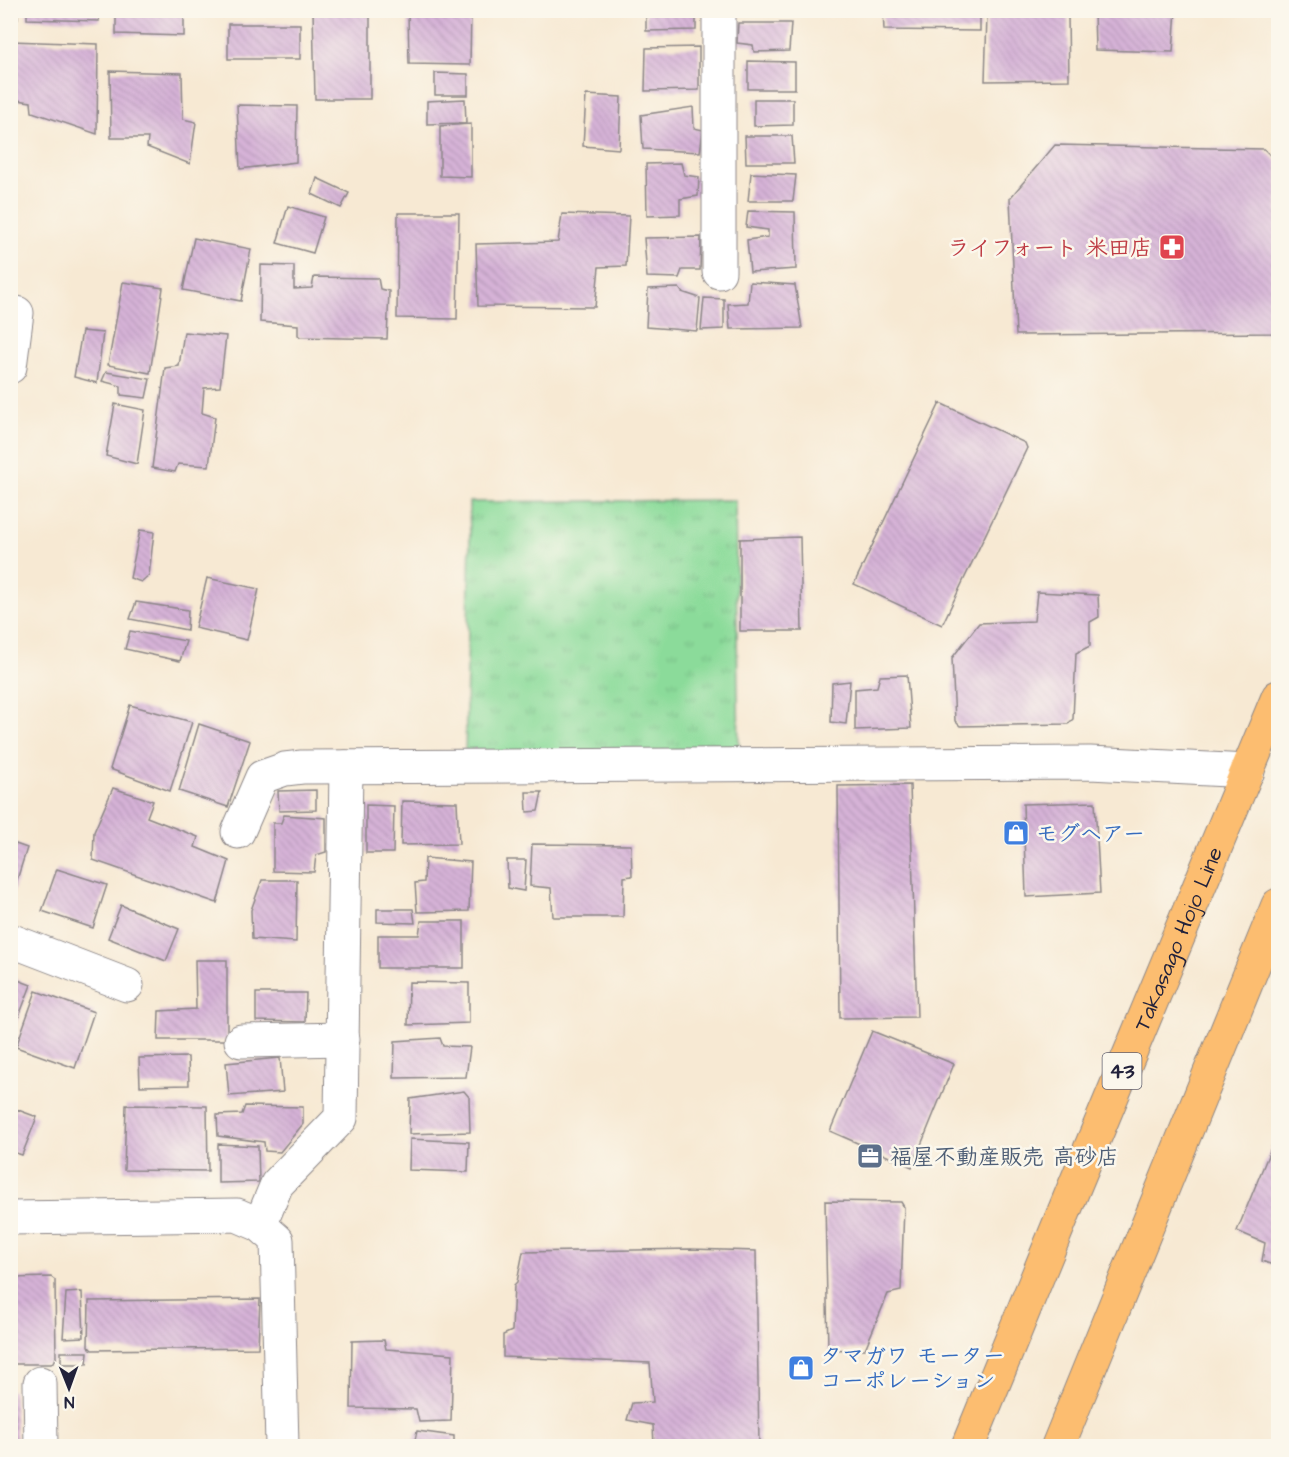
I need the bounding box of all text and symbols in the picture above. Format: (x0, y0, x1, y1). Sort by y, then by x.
pharmacy icon: ライフォート 米田店 (1157, 232, 1187, 262)
place label: ライフォート 米田店 (947, 233, 1152, 264)
shop icon: モグヘアー (1001, 818, 1031, 848)
place label: モグヘアー (1036, 819, 1145, 850)
street label: Takasago Hojo Line (1127, 842, 1231, 1036)
road number: 43 (1102, 1053, 1142, 1089)
office icon: 福屋不動産販売 高砂店 (855, 1141, 885, 1171)
place label: 福屋不動産販売 高砂店 (890, 1142, 1119, 1173)
place label: タマガワ モーター コーポレーション (820, 1341, 1005, 1397)
shop icon: タマガワ モーター コーポレーション (786, 1353, 816, 1383)
north arrow (39, 1358, 99, 1418)
text: N (64, 1391, 74, 1413)

